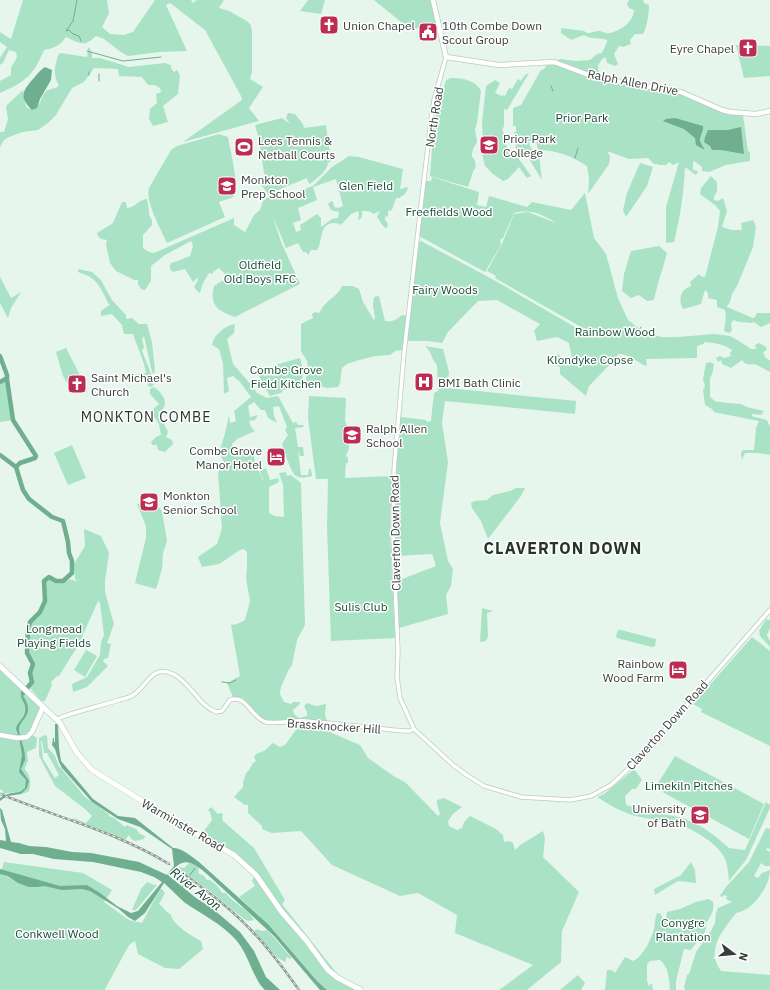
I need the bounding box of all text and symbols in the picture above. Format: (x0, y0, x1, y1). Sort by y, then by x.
church icon: Union Chapel (318, 14, 340, 36)
place label: Union Chapel (343, 18, 415, 33)
place label: 10th Combe Down Scout Group (442, 18, 542, 47)
public building icon: 10th Combe Down Scout Group (417, 21, 439, 43)
church icon: Eyre Chapel (737, 37, 759, 59)
place label: Eyre Chapel (670, 41, 734, 56)
street label: Ralph Allen Drive (586, 66, 680, 98)
street label: North Road (422, 86, 446, 148)
park label: Prior Park (556, 110, 609, 125)
place label: Prior Park College (503, 131, 556, 160)
place label: Lees Tennis & Netball Courts (258, 133, 336, 162)
school or university icon: Prior Park College (478, 134, 500, 156)
sports icon: Lees Tennis & Netball Courts (233, 136, 255, 158)
place label: Monkton Prep School (241, 172, 305, 201)
school or university icon: Monkton Prep School (216, 175, 238, 197)
park label: Glen Field (339, 178, 393, 193)
park label: Freefields Wood (405, 204, 493, 219)
park label: Oldfield Old Boys RFC (224, 257, 297, 286)
park label: Fairy Woods (412, 282, 478, 297)
park label: Rainbow Wood (575, 324, 655, 339)
park label: Klondyke Copse (547, 352, 634, 367)
park label: Combe Grove Field Kitchen (250, 362, 323, 391)
place label: Saint Michael's Church (91, 370, 172, 399)
hospital icon: BMI Bath Clinic (413, 371, 435, 393)
church icon: Saint Michael's Church (66, 373, 88, 395)
place label: BMI Bath Clinic (438, 375, 521, 390)
district label: MONKTON COMBE (81, 408, 211, 426)
place label: Ralph Allen School (366, 421, 427, 450)
school or university icon: Ralph Allen School (341, 424, 363, 446)
place label: Combe Grove Manor Hotel (189, 443, 262, 472)
hotel icon: Combe Grove Manor Hotel (265, 446, 287, 468)
street label: Claverton Down Road (386, 475, 404, 591)
place label: Monkton Senior School (163, 488, 237, 517)
school or university icon: Monkton Senior School (138, 491, 160, 513)
district label: CLAVERTON DOWN (484, 538, 642, 558)
park label: Sulis Club (334, 599, 388, 614)
park label: Longmead Playing Fields (17, 621, 91, 650)
place label: Rainbow Wood Farm (603, 656, 664, 685)
hotel icon: Rainbow Wood Farm (667, 659, 689, 681)
street label: Claverton Down Road (623, 677, 711, 773)
street label: Brassknocker Hill (287, 715, 381, 737)
park label: Limekiln Pitches (645, 778, 733, 793)
street label: Warminster Road (139, 795, 227, 855)
place label: University of Bath (632, 801, 686, 830)
school or university icon: University of Bath (689, 804, 711, 826)
water label: River Avon (167, 864, 225, 914)
park label: Conygre Plantation (655, 915, 711, 944)
park label: Conkwell Wood (15, 926, 99, 941)
north arrow (714, 934, 754, 974)
text: N (736, 951, 751, 963)

